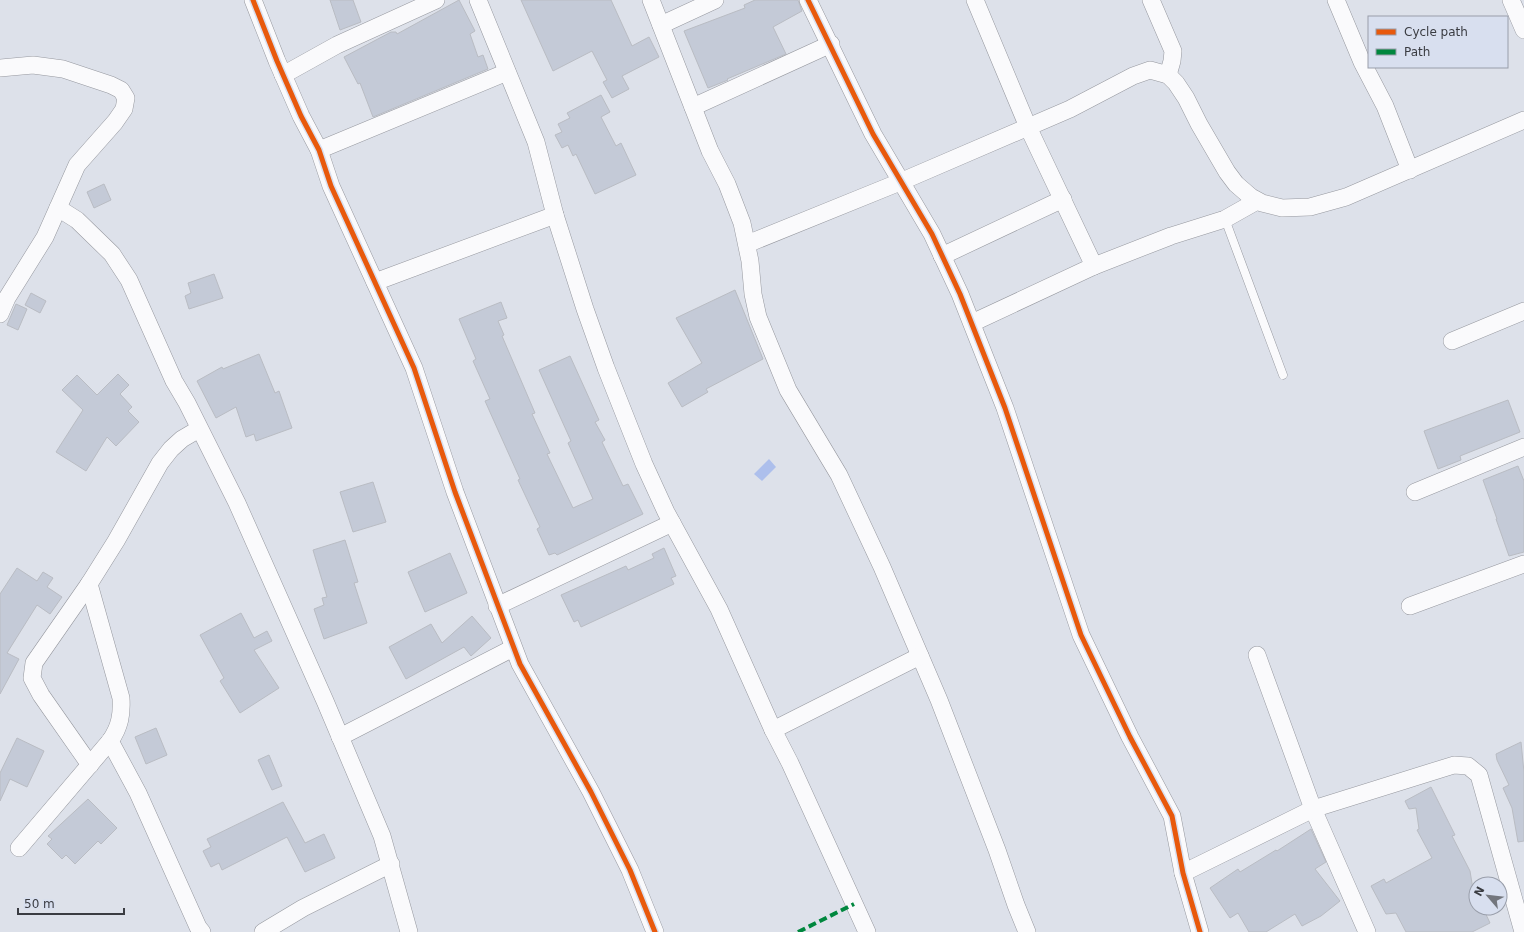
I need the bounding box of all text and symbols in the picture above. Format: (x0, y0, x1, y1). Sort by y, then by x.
legend (1368, 16, 1508, 68)
text: Cycle path (1404, 25, 1468, 39)
text: Path (1404, 45, 1430, 59)
north arrow (1468, 876, 1508, 916)
text: N (1472, 884, 1488, 899)
scale bar (18, 890, 124, 916)
text: 50 m (24, 897, 55, 911)

